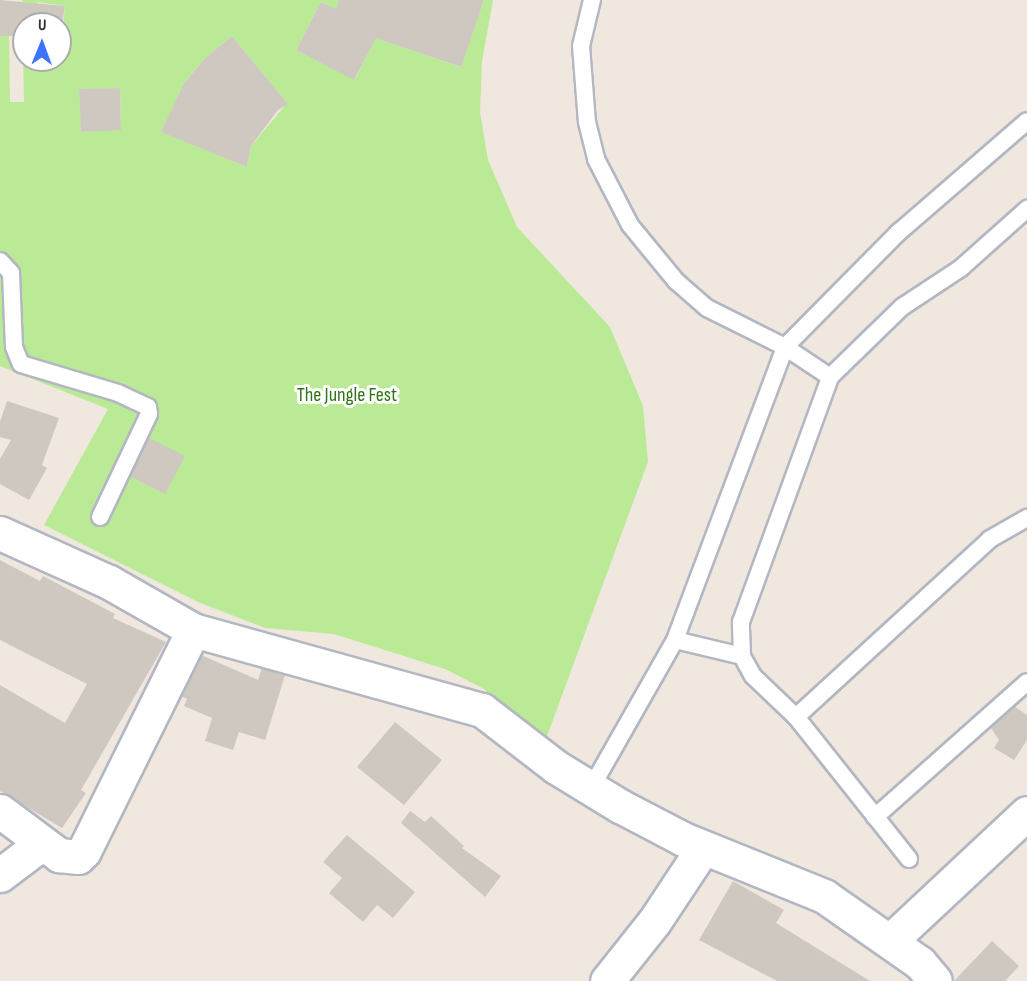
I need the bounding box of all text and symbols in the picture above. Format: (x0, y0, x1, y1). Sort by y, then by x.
north arrow (12, 12, 72, 72)
text: U (38, 16, 47, 35)
park label: The Jungle Fest (297, 383, 397, 407)

